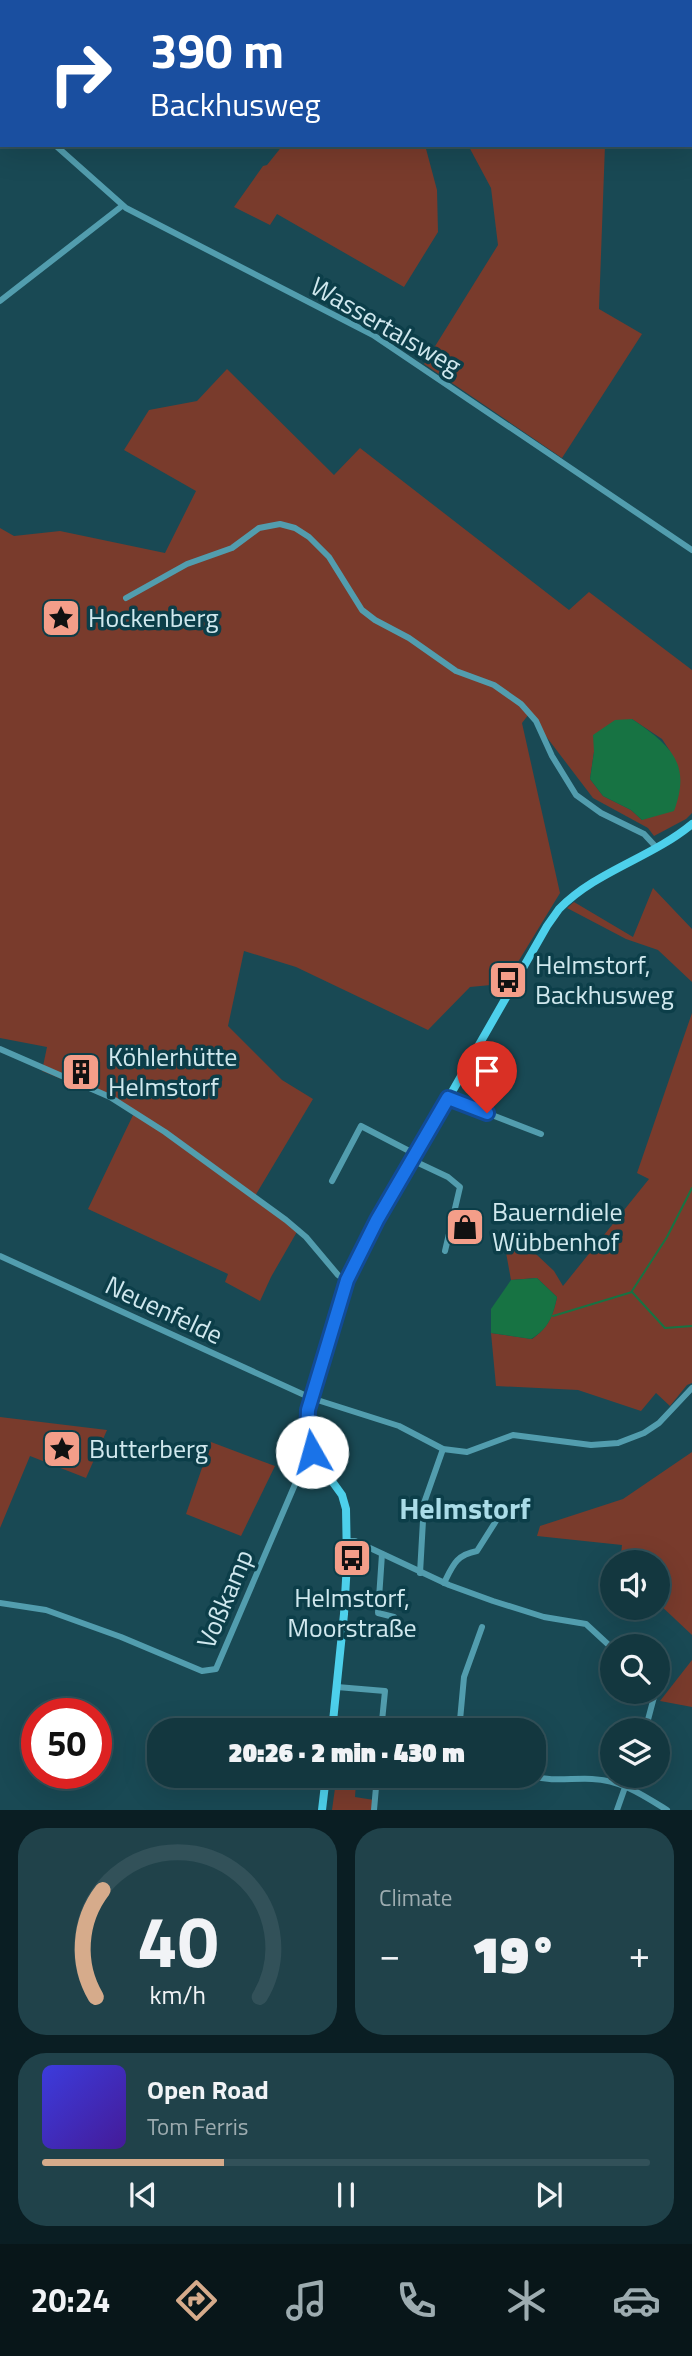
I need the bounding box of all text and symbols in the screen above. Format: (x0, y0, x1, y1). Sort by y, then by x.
text: 390 m (150, 12, 284, 87)
icon: right (35, 28, 126, 119)
text: Backhusweg (150, 80, 321, 128)
street label: Wassertalsweg (304, 267, 469, 385)
place icon: Hockenberg (40, 597, 82, 639)
place label: Hockenberg (88, 598, 219, 637)
place label: Helmstorf, Backhusweg (535, 945, 674, 1014)
bus stop icon: Helmstorf, Backhusweg (487, 959, 529, 1001)
place label: Köhlerhütte Helmstorf (108, 1037, 237, 1106)
pin (457, 1041, 517, 1113)
building icon: Köhlerhütte Helmstorf (60, 1051, 102, 1093)
icon: arrive (468, 1052, 506, 1090)
place label: Bauerndiele Wübbenhof (492, 1192, 623, 1261)
shop icon: Bauerndiele Wübbenhof (444, 1206, 486, 1248)
street label: Neuenfelde (99, 1265, 229, 1354)
position arrow (275, 1415, 349, 1489)
place icon: Butterberg (41, 1428, 83, 1470)
place label: Butterberg (89, 1429, 208, 1468)
district label: Helmstorf (399, 1485, 531, 1531)
bus stop icon: Helmstorf, Moorstraße (331, 1537, 373, 1579)
street label: Voßkamp (186, 1543, 263, 1654)
map controls (600, 1550, 670, 1788)
button: sound (600, 1550, 670, 1620)
place label: Helmstorf, Moorstraße (287, 1578, 417, 1647)
button: search (600, 1634, 670, 1704)
speed limit sign: 50 (21, 1698, 112, 1789)
button: layers (600, 1718, 670, 1788)
text: 20:26 · 2 min · 430 m (228, 1733, 465, 1772)
text: Climate (379, 1880, 452, 1915)
text: 40 (137, 1886, 218, 1996)
text: 19° (472, 1914, 557, 1993)
text: − (379, 1925, 400, 1983)
text: + (629, 1925, 650, 1983)
text: km/h (149, 1976, 206, 2014)
text: Open Road (147, 2070, 269, 2109)
text: Tom Ferris (147, 2109, 248, 2144)
icon: previous (124, 2176, 162, 2214)
icon: pause (327, 2176, 365, 2214)
icon: next (530, 2176, 568, 2214)
text: 20:24 (31, 2276, 110, 2324)
icon: directions (172, 2276, 221, 2325)
icon: music (282, 2276, 331, 2325)
icon: phone (392, 2276, 441, 2325)
icon: climate (502, 2276, 551, 2325)
icon: car (612, 2276, 661, 2325)

